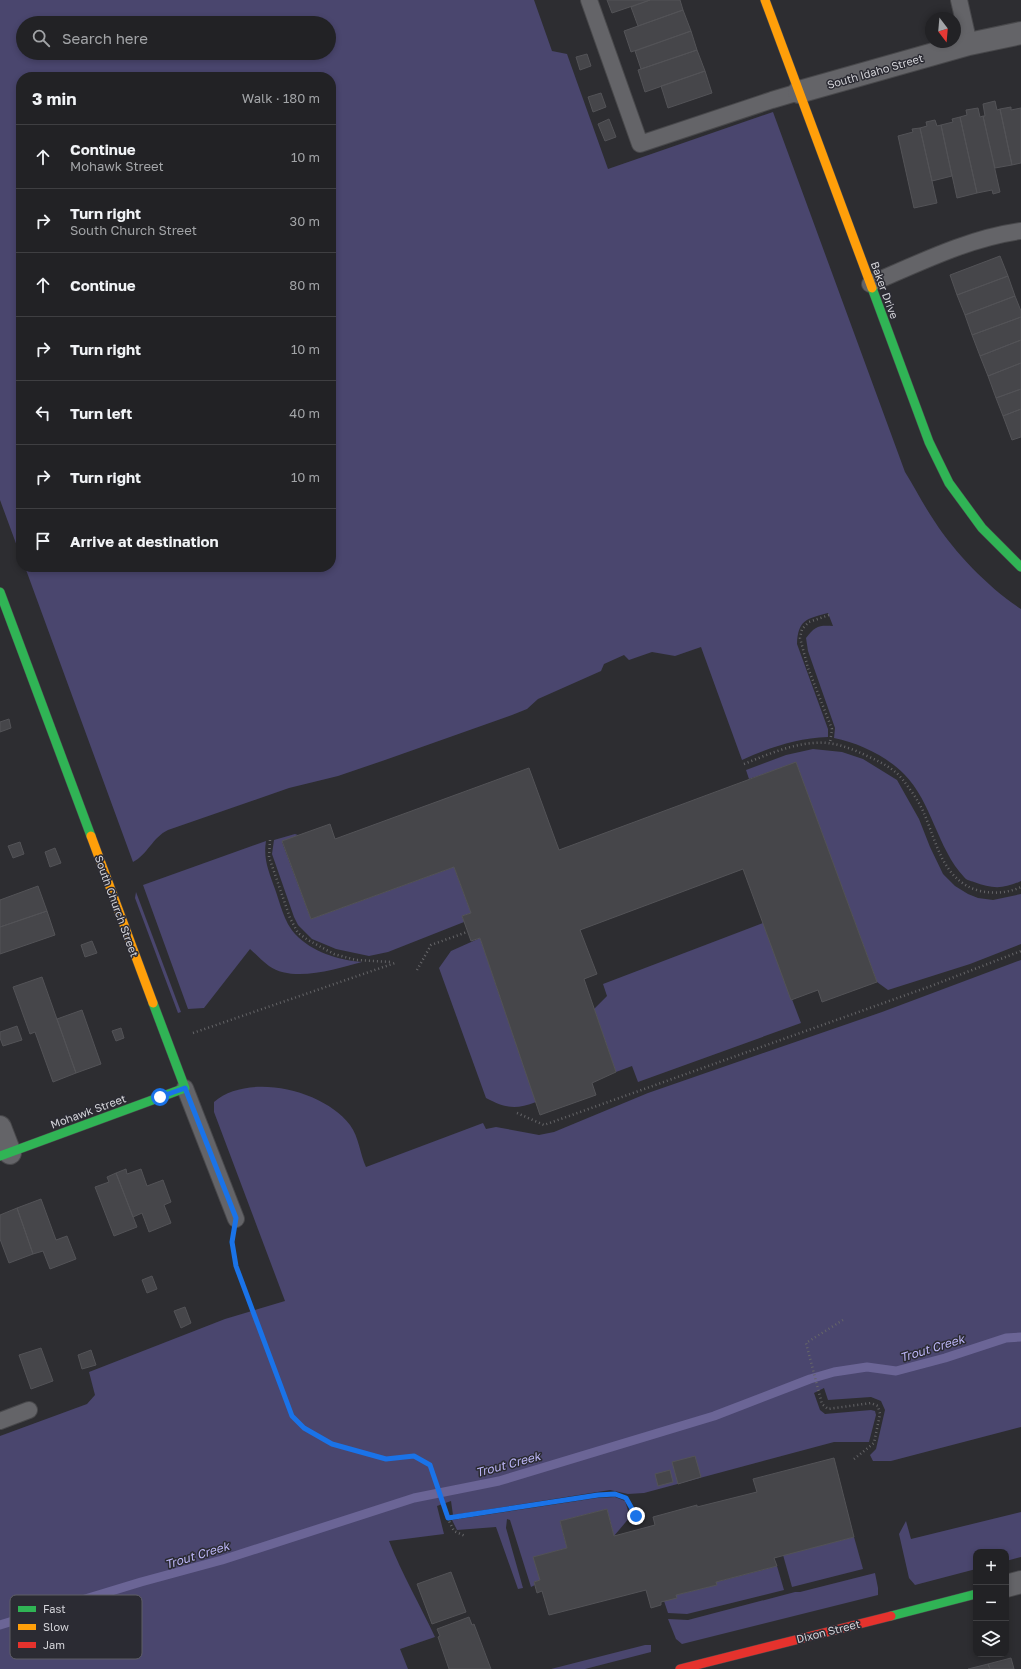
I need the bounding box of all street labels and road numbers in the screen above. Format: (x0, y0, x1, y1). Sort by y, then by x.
street label: South Idaho Street (825, 51, 925, 91)
street label: Baker Drive (869, 259, 901, 321)
street label: South Church Street (93, 853, 141, 959)
street label: Mohawk Street (48, 1091, 128, 1131)
street label: Dixon Street (795, 1617, 861, 1645)

